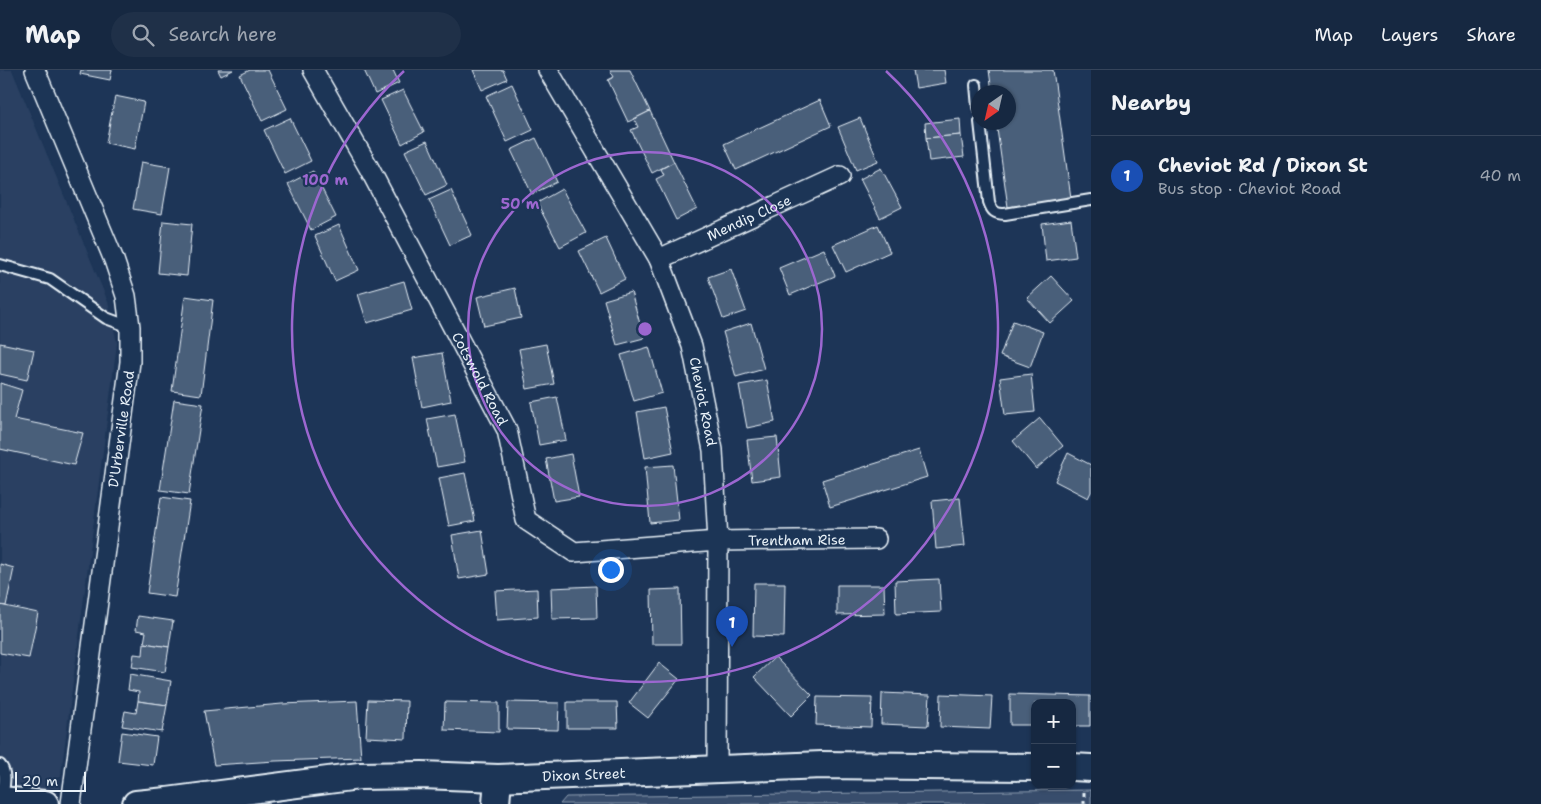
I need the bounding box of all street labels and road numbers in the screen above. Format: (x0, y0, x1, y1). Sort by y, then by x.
street label: Mendip Close (704, 191, 794, 245)
street label: Cotswold Road (448, 329, 512, 428)
street label: Cheviot Road (685, 356, 721, 448)
street label: D'Urberville Road (104, 369, 138, 489)
street label: Trentham Rise (748, 530, 846, 550)
street label: Dixon Street (542, 764, 626, 785)

